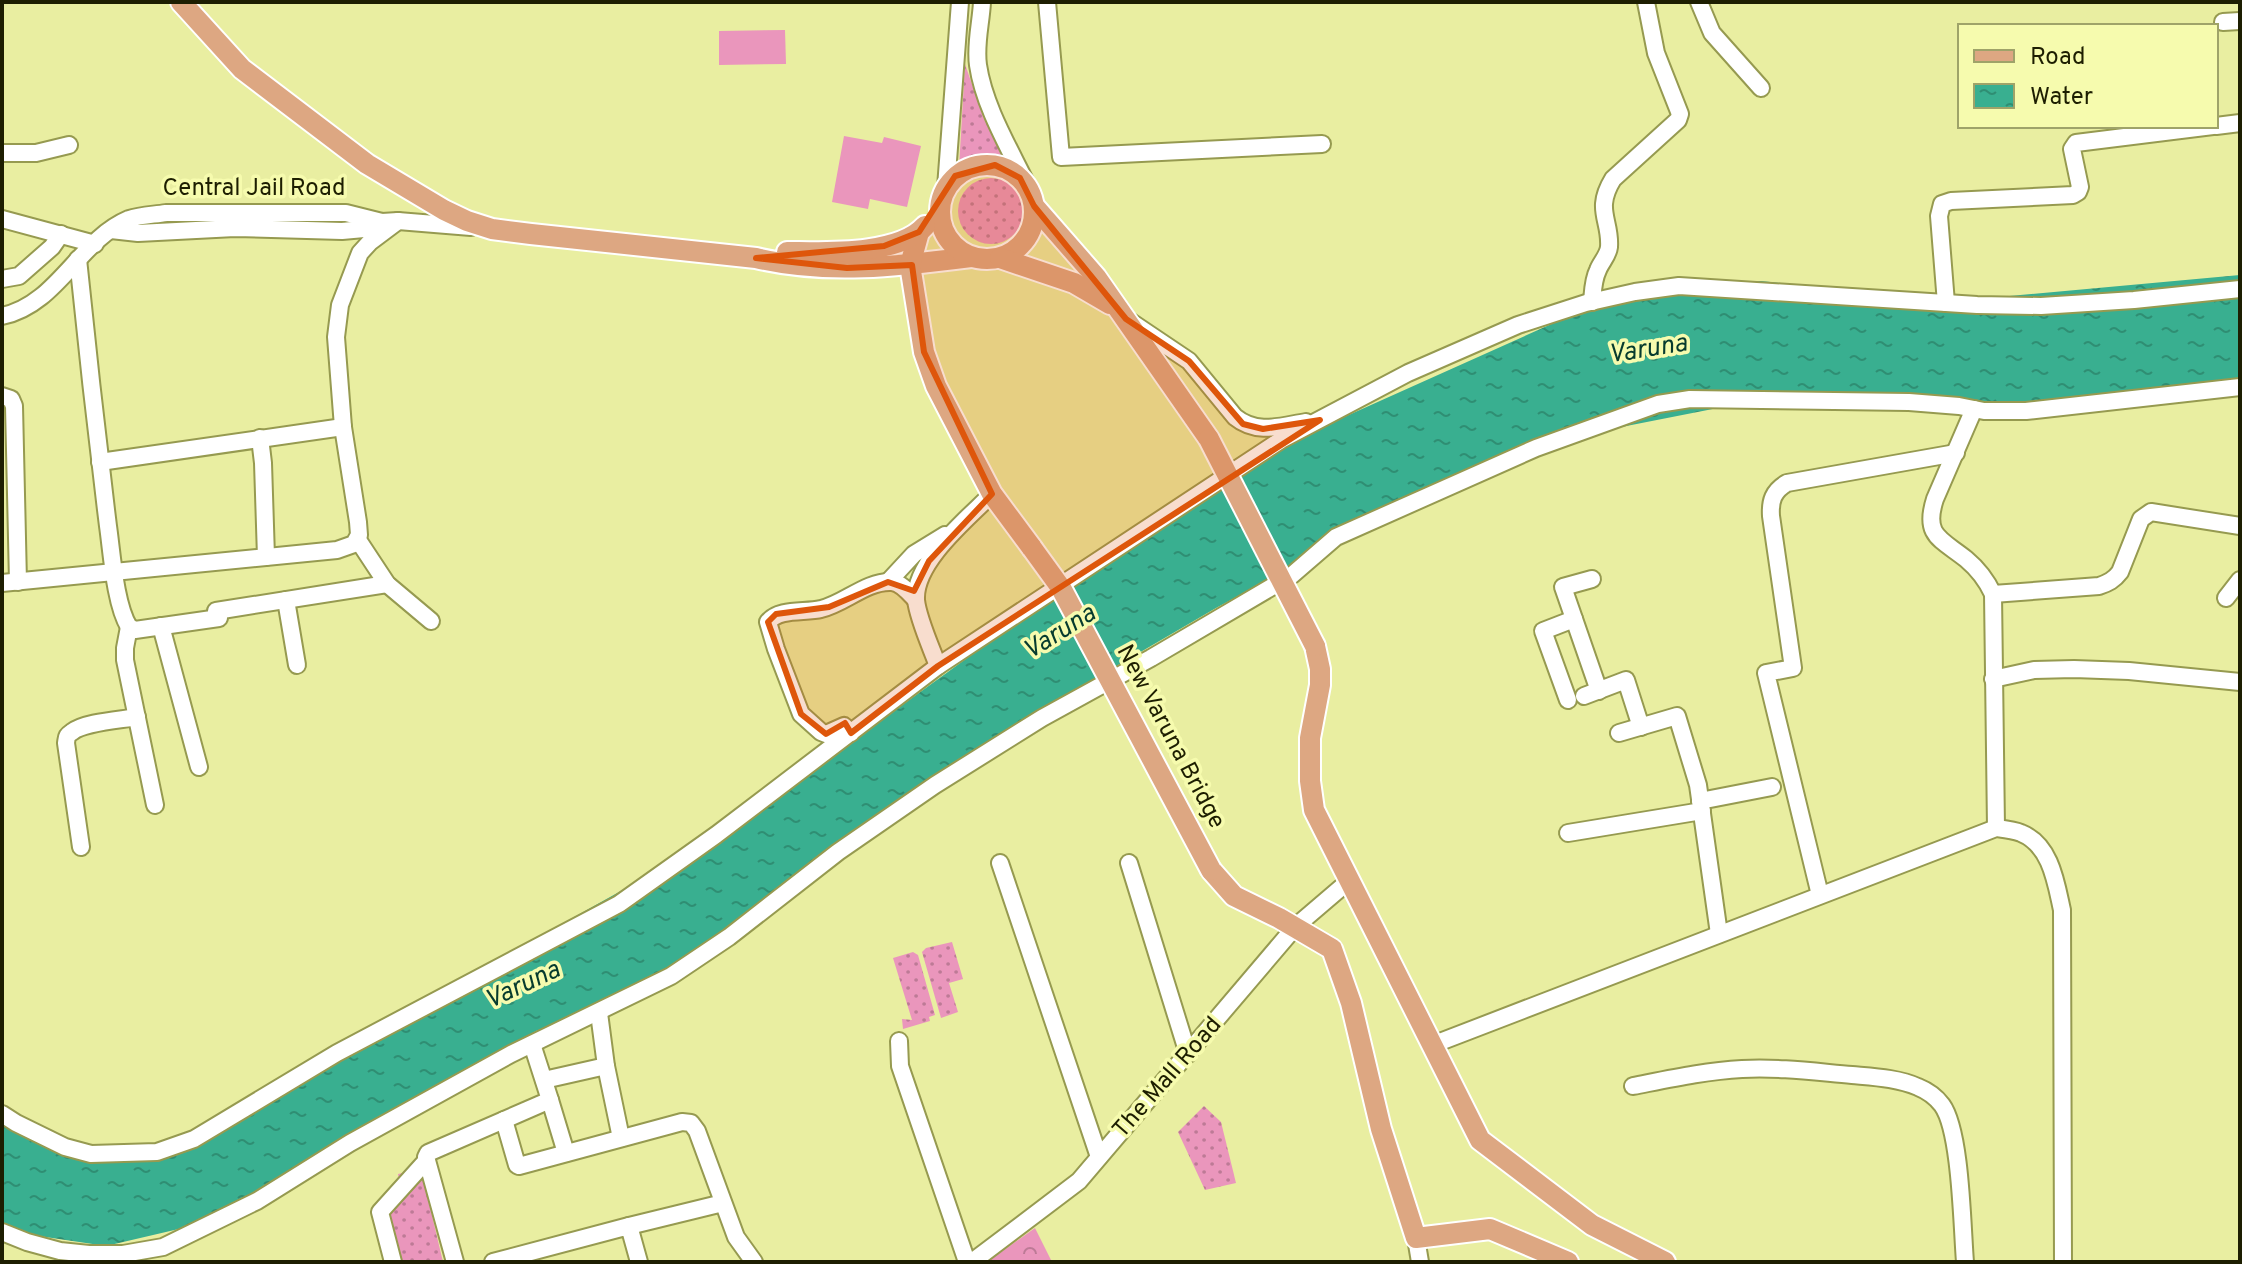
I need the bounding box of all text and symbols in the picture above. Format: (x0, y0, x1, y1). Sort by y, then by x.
legend (1958, 24, 2218, 128)
text: Road (2030, 43, 2086, 73)
text: Water (2030, 83, 2093, 113)
street label: Central Jail Road (163, 174, 345, 204)
water label: Varuna (1606, 327, 1690, 372)
water label: Varuna (1018, 598, 1103, 668)
street label: New Varuna Bridge (1109, 640, 1231, 834)
water label: Varuna (480, 954, 566, 1018)
street label: The Mall Road (1107, 1011, 1229, 1145)

